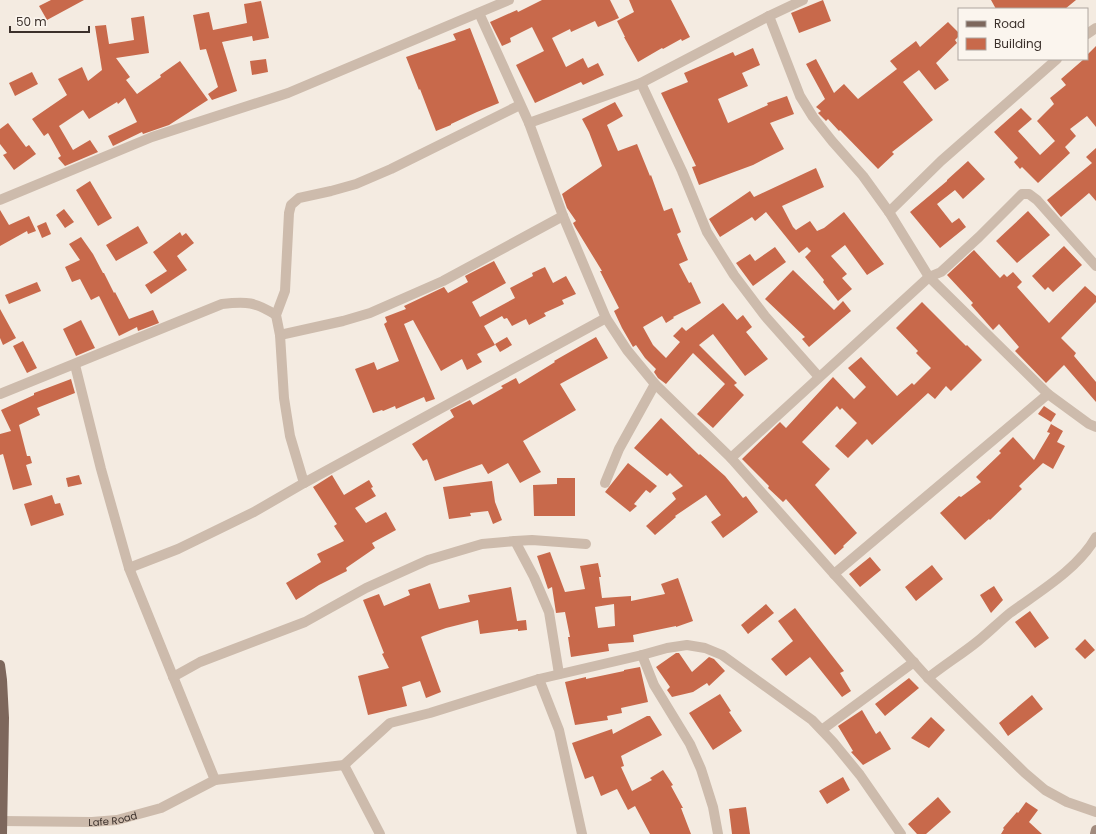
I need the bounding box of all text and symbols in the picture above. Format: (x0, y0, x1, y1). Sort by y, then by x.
scale bar (10, 8, 89, 34)
legend (958, 8, 1088, 60)
text: 50 m (16, 13, 47, 30)
text: Road (994, 15, 1025, 32)
text: Building (994, 35, 1042, 52)
street label: Lafe Road (88, 807, 139, 830)

